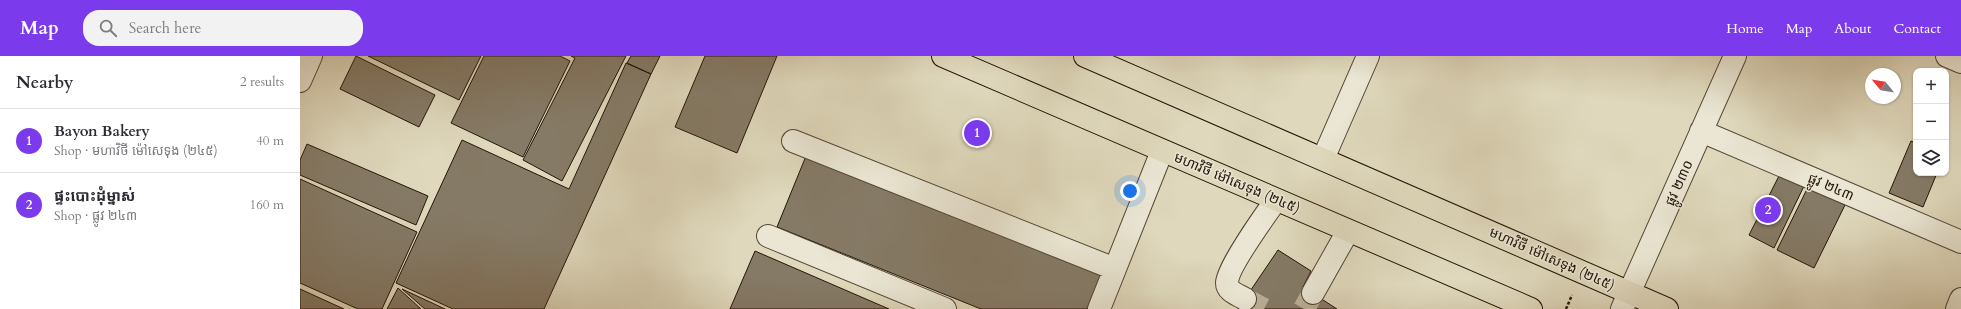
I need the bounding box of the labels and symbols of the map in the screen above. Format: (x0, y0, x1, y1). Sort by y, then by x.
north arrow (1865, 68, 1901, 104)
pin: 1 (964, 118, 990, 148)
street label: មហាវិថី ម៉ៅសេទុង (២៤៥) (1171, 148, 1303, 218)
street label: ផ្លូវ ២៣០ (1660, 157, 1700, 210)
street label: ផ្លូវ ២៤៣ (1804, 169, 1857, 207)
your location (1120, 181, 1140, 201)
pin: 2 (1755, 195, 1781, 225)
street label: មហាវិថី ម៉ៅសេទុង (២៤៥) (1486, 223, 1618, 295)

